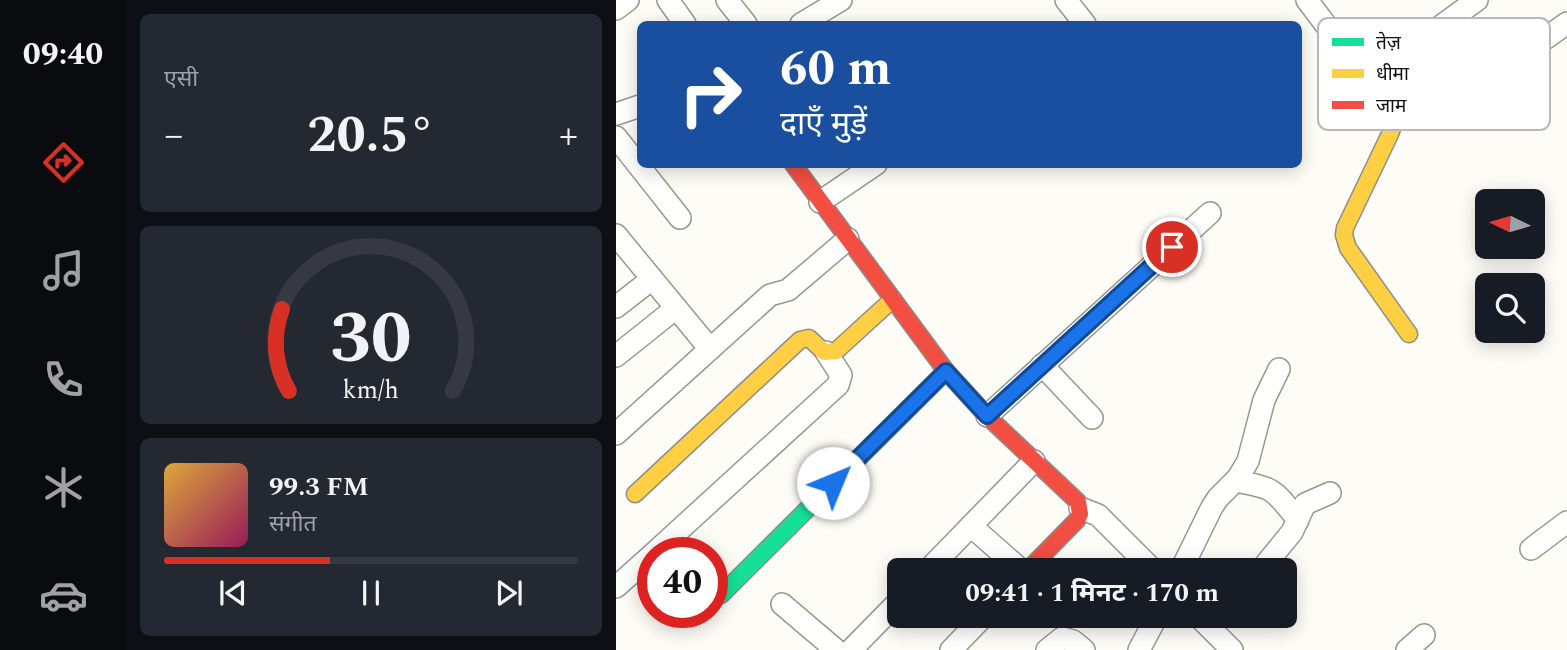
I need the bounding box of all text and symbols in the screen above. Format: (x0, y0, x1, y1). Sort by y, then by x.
legend (1318, 18, 1550, 130)
text: तेज़ (1376, 29, 1402, 58)
text: 09:40 (23, 30, 103, 79)
text: 60 m (780, 32, 891, 107)
icon: right (665, 49, 756, 140)
text: धीमा (1376, 60, 1410, 89)
text: एसी (164, 62, 198, 97)
text: जाम (1376, 92, 1407, 121)
text: 20.5° (307, 96, 435, 175)
text: दाएँ मुड़ें (780, 100, 867, 149)
text: − (164, 107, 183, 165)
text: + (559, 107, 578, 165)
icon: directions (39, 138, 88, 187)
north arrow (1475, 189, 1545, 259)
map controls (1475, 189, 1545, 343)
pin (1142, 217, 1202, 277)
icon: arrive (1153, 228, 1191, 266)
icon: music (39, 246, 88, 295)
button: search (1475, 273, 1545, 343)
text: 30 (330, 284, 412, 395)
icon: phone (39, 355, 88, 404)
text: km/h (343, 372, 399, 410)
position arrow (796, 446, 870, 520)
icon: climate (39, 463, 88, 512)
text: 99.3 FM (269, 467, 369, 507)
text: संगीत (269, 507, 317, 542)
speed limit sign: 40 (637, 537, 728, 628)
icon: car (39, 571, 88, 620)
text: 09:41 · 1 मिनट · 170 m (965, 573, 1219, 613)
icon: previous (214, 574, 252, 612)
icon: pause (352, 574, 390, 612)
icon: next (490, 574, 528, 612)

